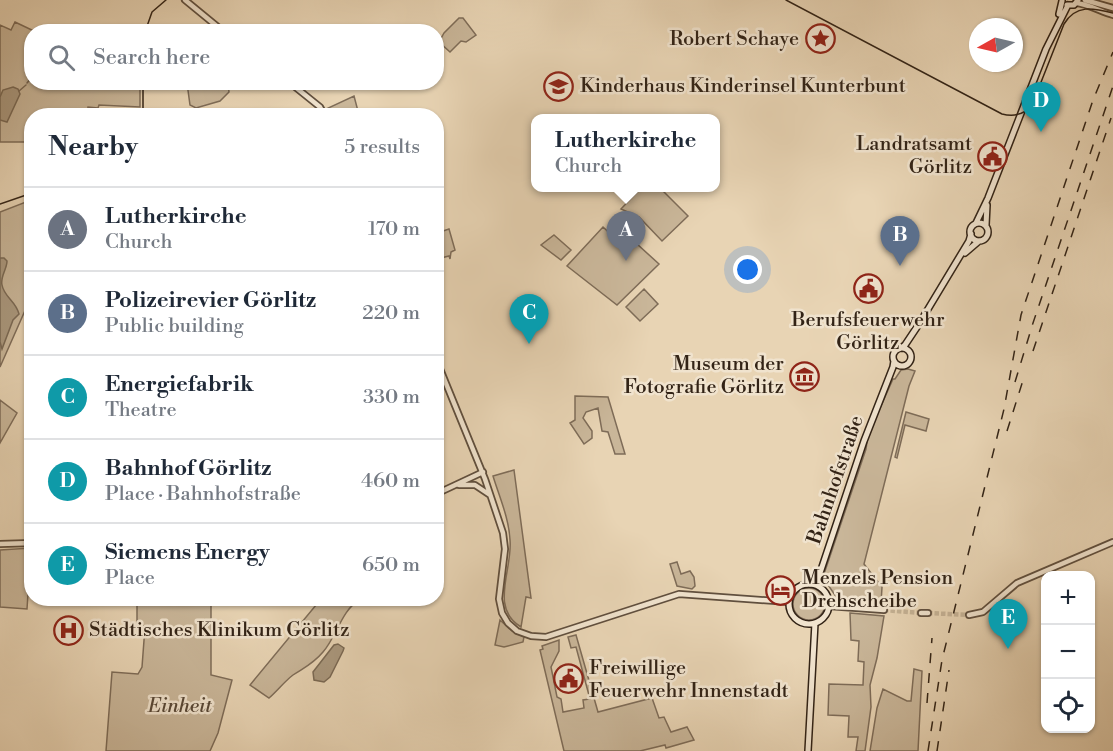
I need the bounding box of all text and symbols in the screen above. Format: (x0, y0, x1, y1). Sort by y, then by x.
north arrow (969, 18, 1023, 72)
place icon: Robert Schaye (804, 23, 836, 55)
search box (24, 24, 444, 90)
place label: Robert Schaye (669, 27, 799, 52)
icon: search (45, 41, 78, 74)
text: Search here (93, 44, 210, 71)
school or university icon: Kinderhaus Kinderinsel Kunterbunt (543, 70, 575, 102)
place label: Kinderhaus Kinderinsel Kunterbunt (580, 74, 906, 99)
pin: D (1022, 82, 1060, 132)
popup (531, 114, 720, 192)
text: Lutherkirche (555, 127, 696, 154)
text: Nearby (48, 131, 138, 163)
place label: Landratsamt Görlitz (856, 132, 972, 180)
text: 5 results (344, 135, 420, 160)
public building icon: Landratsamt Görlitz (977, 140, 1009, 172)
text: Church (555, 154, 622, 179)
text: Lutherkirche (105, 203, 247, 230)
pin: A (606, 212, 646, 261)
pin: B (880, 216, 920, 266)
text: A (60, 217, 75, 242)
text: 170 m (368, 217, 420, 242)
text: Church (105, 230, 172, 255)
your location (733, 255, 762, 284)
public building icon: Berufsfeuerwehr Görlitz (852, 273, 884, 305)
text: Polizeirevier Görlitz (105, 287, 316, 314)
pin: C (510, 294, 548, 344)
text: B (60, 301, 75, 326)
text: 220 m (362, 301, 420, 326)
place label: Berufsfeuerwehr Görlitz (790, 308, 945, 356)
text: Public building (105, 314, 244, 339)
place label: Museum der Fotografie Görlitz (624, 352, 784, 400)
museum icon: Museum der Fotografie Görlitz (789, 360, 821, 392)
text: Energiefabrik (105, 371, 254, 398)
text: C (60, 385, 75, 410)
text: 330 m (363, 385, 420, 410)
text: Theatre (105, 398, 177, 423)
street label: Bahnhofstraße (802, 412, 870, 548)
text: Bahnhof Görlitz (105, 455, 272, 482)
text: D (60, 469, 75, 494)
text: 460 m (361, 469, 420, 494)
text: Place · Bahnhofstraße (105, 482, 301, 507)
text: Siemens Energy (105, 539, 270, 566)
text: E (61, 553, 74, 578)
text: 650 m (362, 553, 420, 578)
text: Place (105, 566, 155, 591)
place label: Menzels Pension Drehscheibe (802, 566, 953, 614)
map controls (1041, 571, 1095, 733)
button: + (1041, 571, 1095, 625)
hotel icon: Menzels Pension Drehscheibe (765, 574, 797, 606)
pin: E (988, 600, 1028, 649)
hospital icon: Städtisches Klinikum Görlitz (52, 614, 84, 646)
place label: Städtisches Klinikum Görlitz (89, 618, 350, 643)
button: − (1041, 625, 1095, 679)
place label: Freiwillige Feuerwehr Innenstadt (589, 656, 789, 704)
public building icon: Freiwillige Feuerwehr Innenstadt (552, 663, 584, 695)
button: locate (1041, 679, 1095, 733)
park label: Einheit (147, 694, 212, 719)

